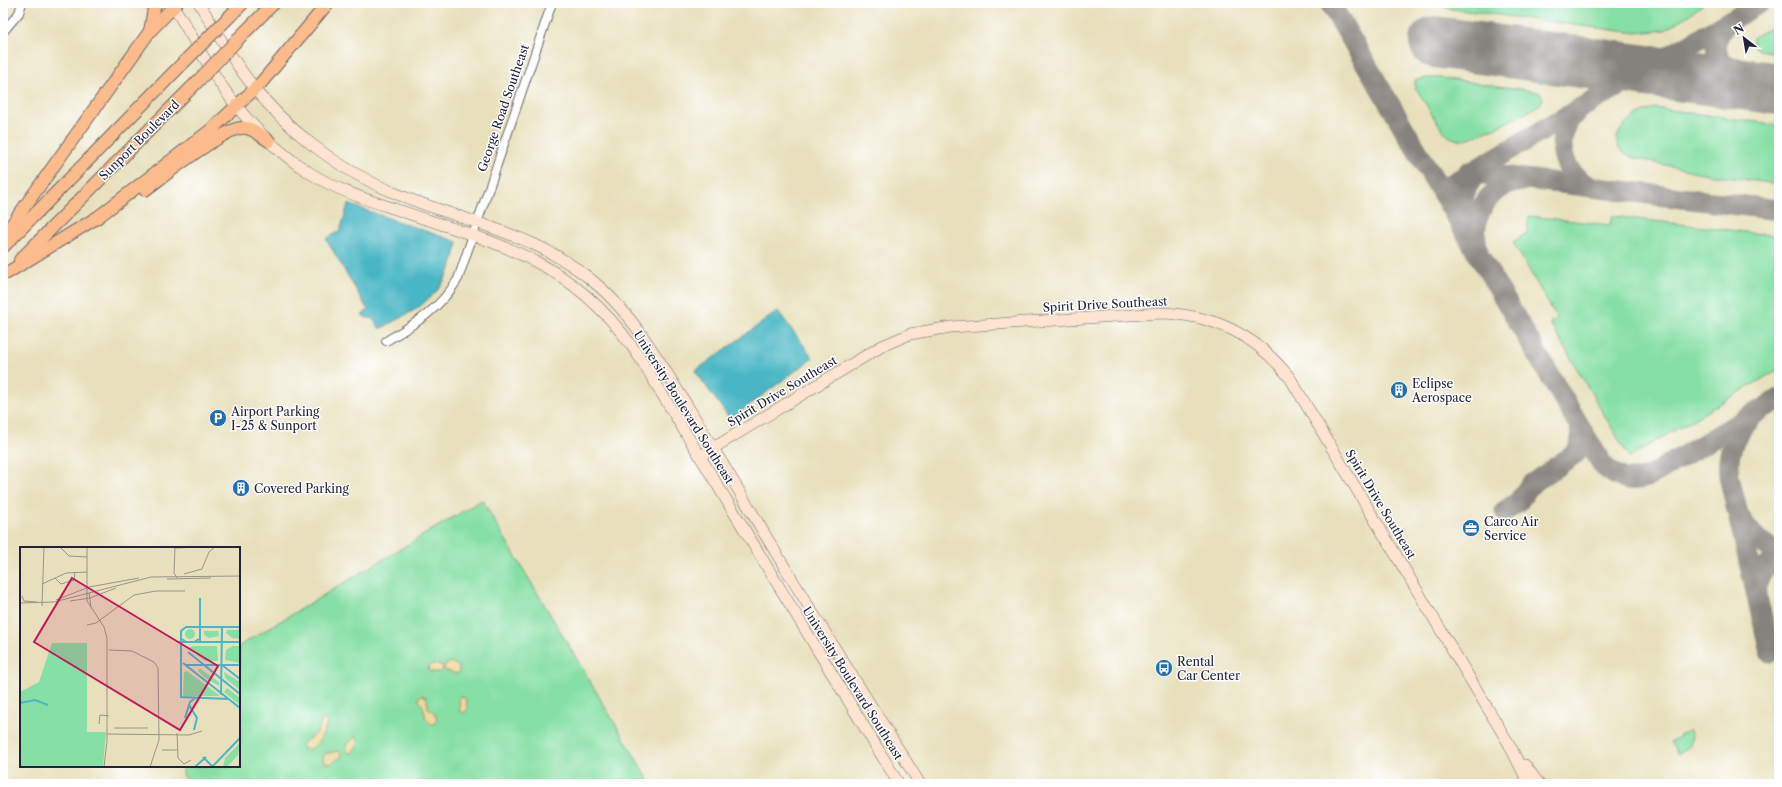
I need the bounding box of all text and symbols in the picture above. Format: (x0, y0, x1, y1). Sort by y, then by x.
north arrow (1724, 18, 1764, 58)
text: N (1731, 21, 1747, 38)
street label: George Road Southeast (474, 42, 532, 174)
street label: Sunport Boulevard (96, 96, 183, 183)
street label: Spirit Drive Southeast (1042, 293, 1168, 315)
street label: University Boulevard Southeast (631, 328, 738, 487)
street label: Spirit Drive Southeast (725, 352, 840, 430)
place label: Eclipse Aerospace (1411, 376, 1472, 405)
building icon: Eclipse Aerospace (1389, 380, 1409, 400)
place label: Airport Parking I-25 & Sunport (230, 404, 320, 433)
parking icon: Airport Parking I-25 & Sunport (208, 408, 228, 428)
street label: Spirit Drive Southeast (1342, 447, 1420, 562)
building icon: Covered Parking (231, 478, 251, 498)
place label: Covered Parking (254, 481, 350, 496)
place label: Carco Air Service (1484, 514, 1538, 543)
office icon: Carco Air Service (1461, 518, 1481, 538)
inset map (20, 547, 240, 767)
street label: University Boulevard Southeast (800, 604, 907, 763)
place label: Rental Car Center (1177, 654, 1240, 683)
bus stop icon: Rental Car Center (1154, 658, 1174, 678)

